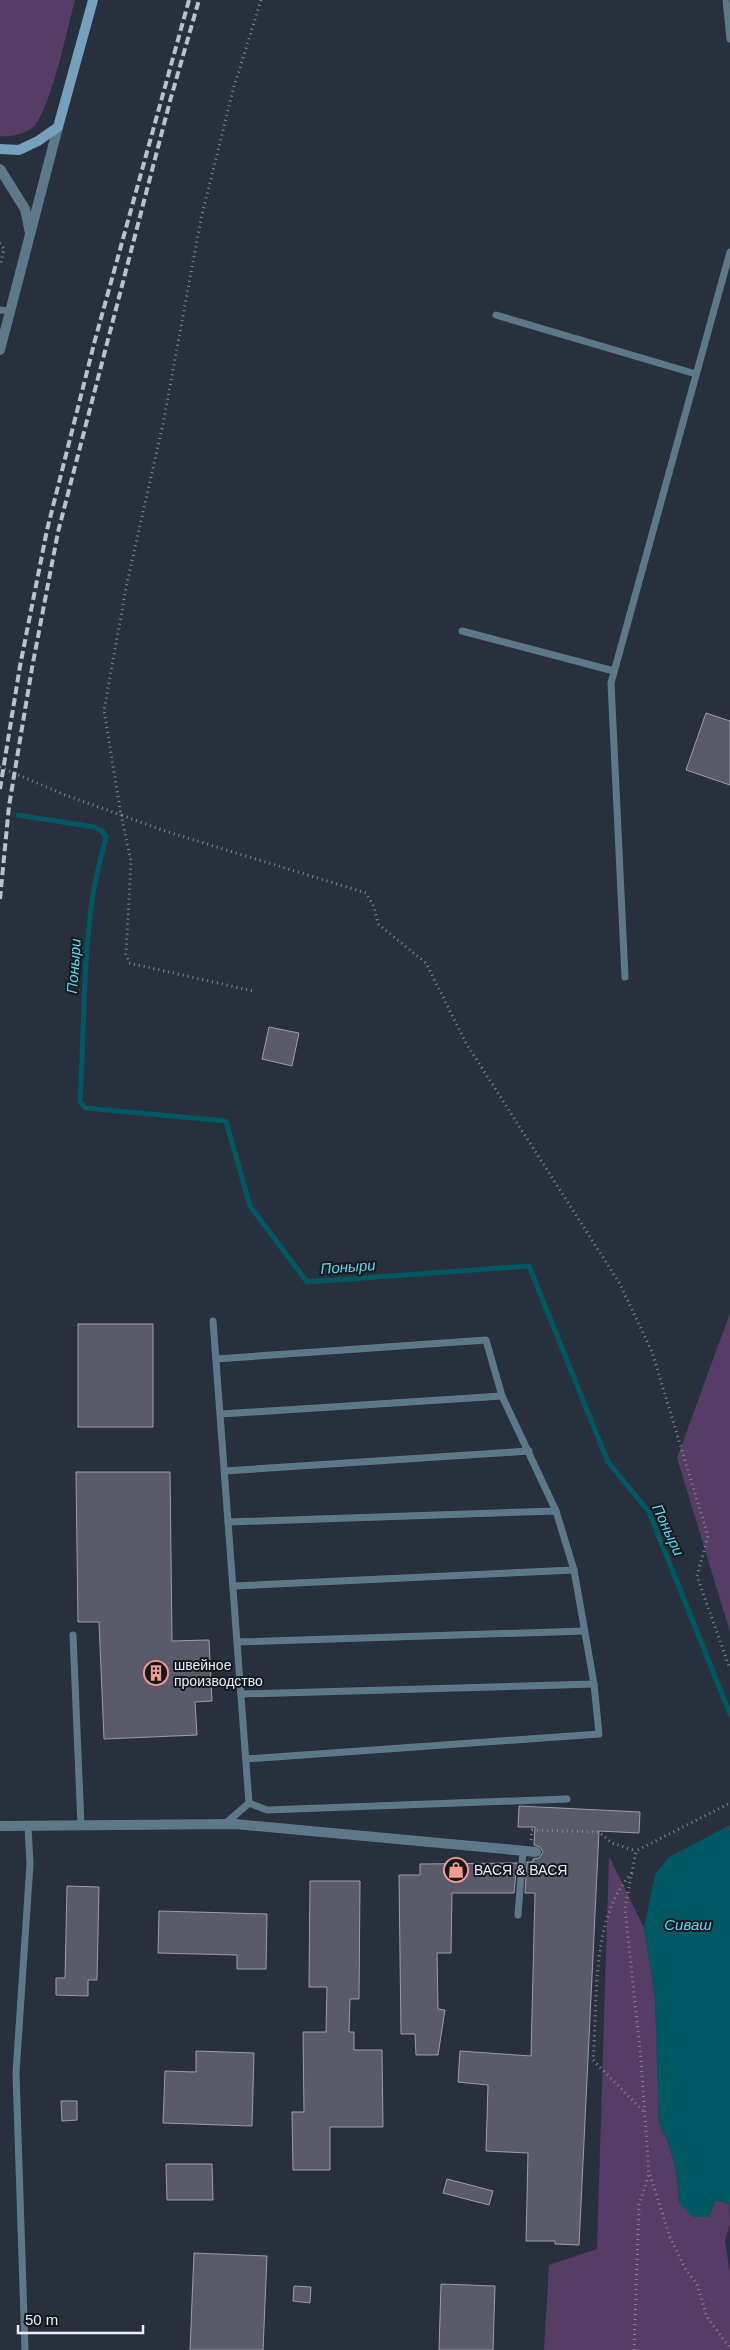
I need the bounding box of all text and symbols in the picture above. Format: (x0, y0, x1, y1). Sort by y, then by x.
water label: Поныри (63, 937, 84, 994)
water label: Поныри (320, 1256, 377, 1277)
water label: Поныри (649, 1501, 688, 1559)
place label: швейное производство (174, 1657, 263, 1689)
building icon: швейное производство (143, 1660, 169, 1686)
shop icon: ВАСЯ & ВАСЯ (443, 1857, 469, 1883)
place label: ВАСЯ & ВАСЯ (474, 1862, 567, 1878)
water label: Сиваш (664, 1916, 712, 1933)
scale bar (18, 2302, 142, 2334)
text: 50 m (25, 2311, 58, 2328)

